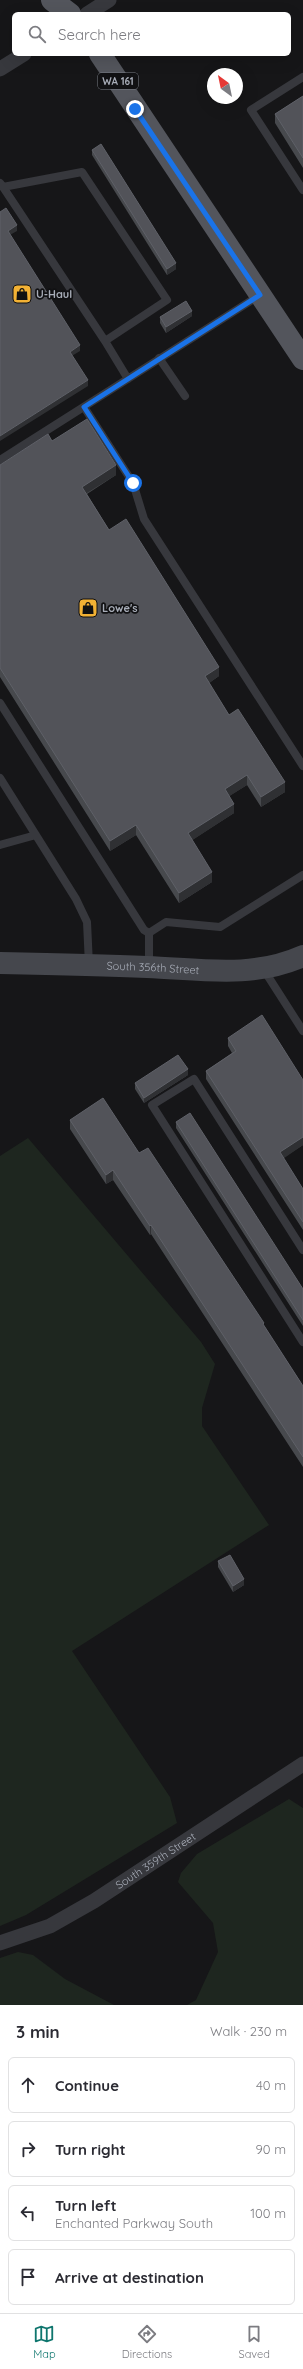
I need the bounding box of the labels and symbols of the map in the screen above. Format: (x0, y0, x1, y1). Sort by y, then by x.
north arrow (207, 68, 243, 104)
road number: WA 161 (98, 73, 138, 89)
route end (126, 100, 144, 118)
shop icon: U-Haul (11, 283, 33, 305)
place label: U-Haul (36, 287, 72, 301)
route start (124, 474, 142, 492)
shop icon: Lowe's (77, 597, 99, 619)
place label: Lowe's (102, 601, 138, 615)
street label: South 356th Street (106, 959, 200, 977)
street label: South 359th Street (113, 1829, 199, 1892)

